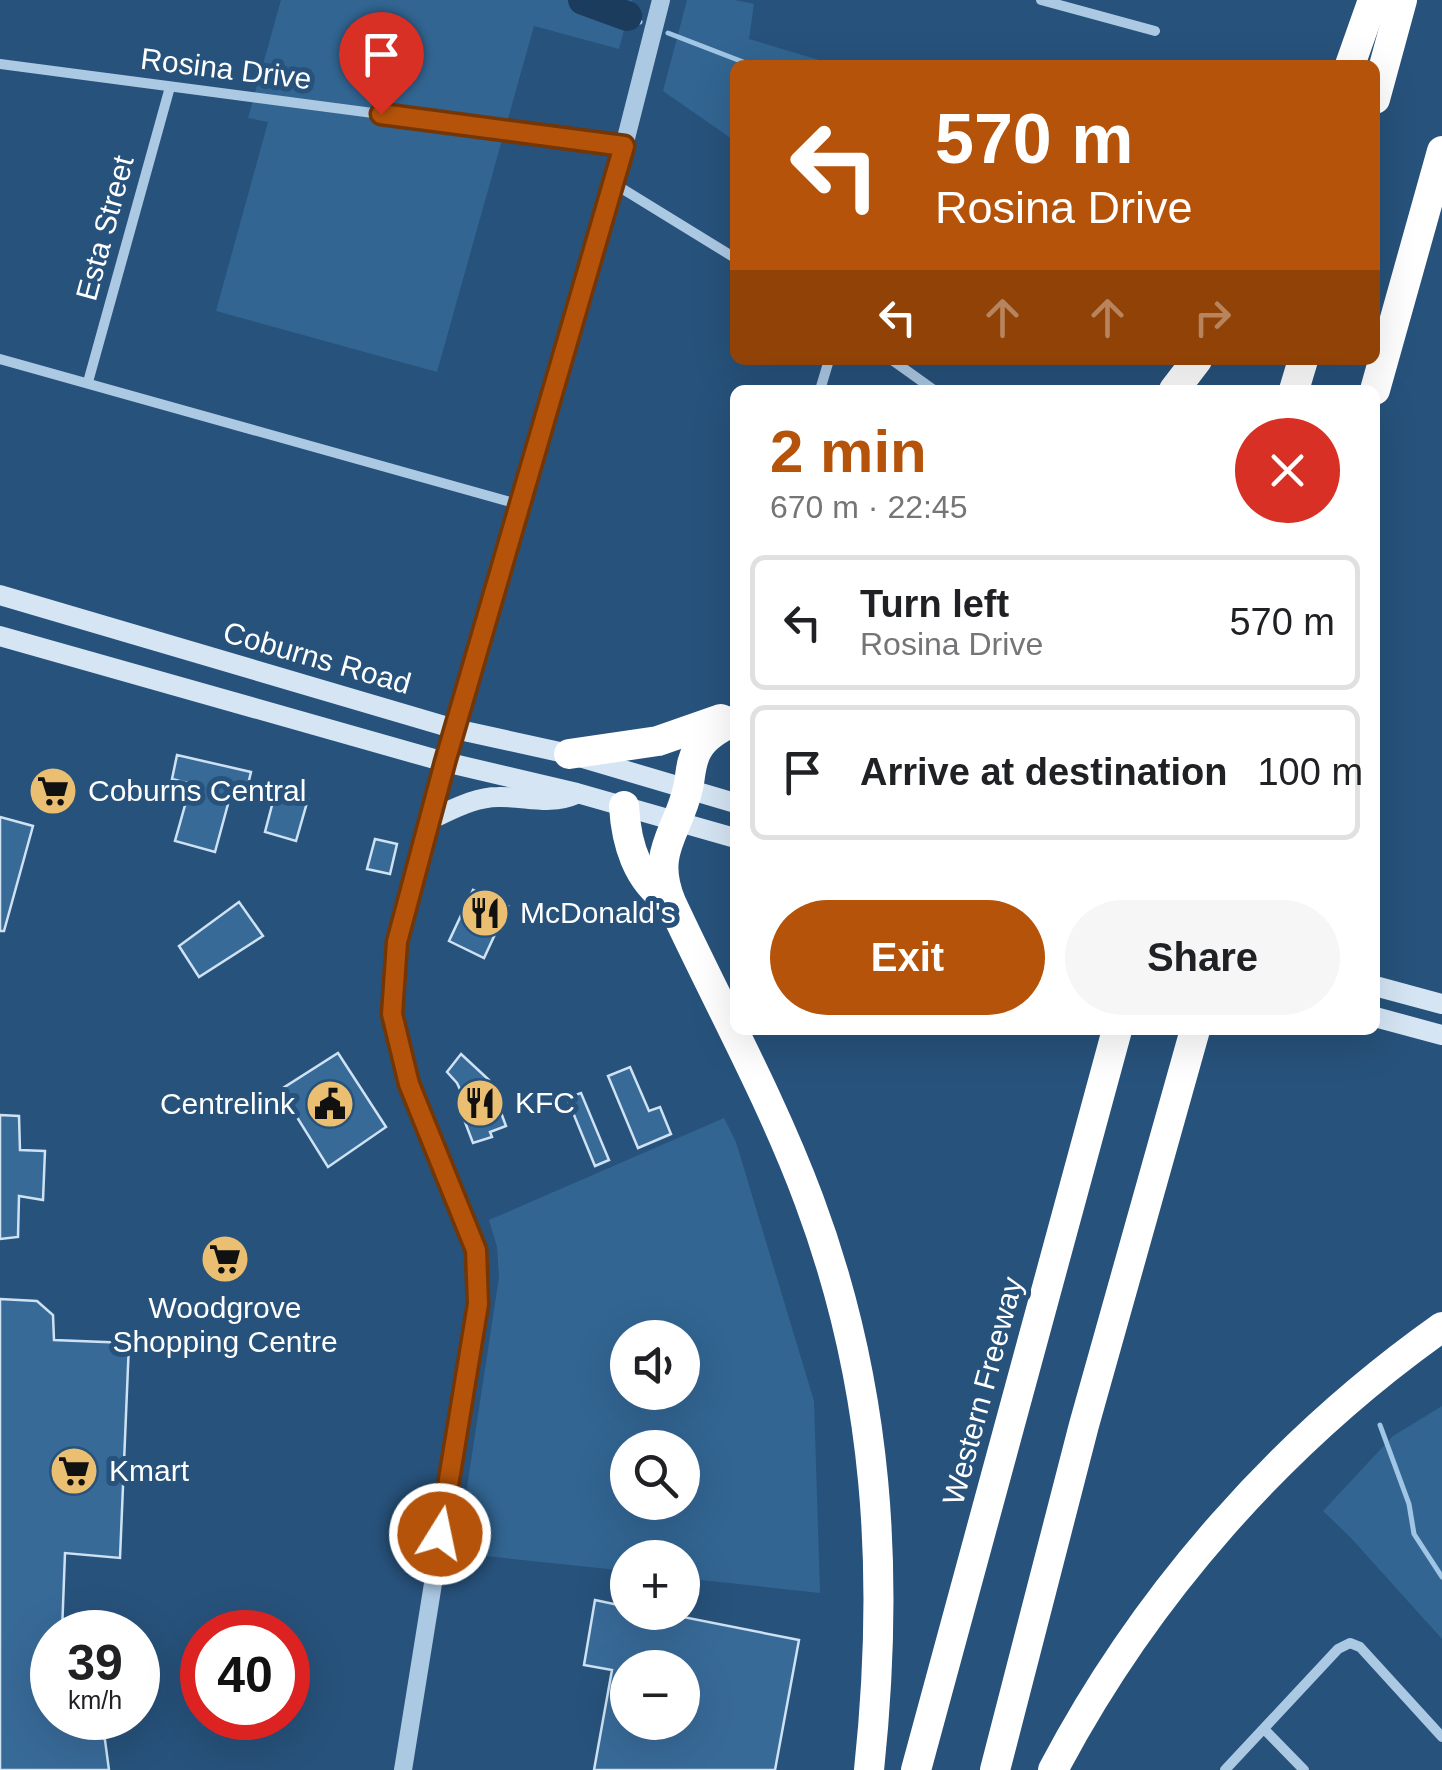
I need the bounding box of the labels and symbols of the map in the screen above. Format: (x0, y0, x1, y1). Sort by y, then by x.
pin (339, 12, 424, 115)
street label: Rosina Drive (139, 42, 313, 95)
street label: Esta Street (69, 151, 140, 304)
street label: Coburns Road (220, 615, 415, 700)
supermarket icon: Coburns Central (27, 765, 79, 817)
place label: Coburns Central (88, 774, 306, 807)
restaurant icon: McDonald's (459, 887, 511, 939)
place label: McDonald's (520, 896, 676, 929)
restaurant icon: KFC (454, 1077, 506, 1129)
public building icon: Centrelink (304, 1078, 356, 1130)
place label: KFC (515, 1086, 575, 1119)
place label: Centrelink (160, 1087, 296, 1120)
supermarket icon: Woodgrove Shopping Centre (199, 1233, 251, 1285)
street label: Western Freeway (936, 1273, 1029, 1508)
place label: Woodgrove Shopping Centre (112, 1291, 338, 1358)
supermarket icon: Kmart (48, 1445, 100, 1497)
place label: Kmart (109, 1454, 190, 1487)
position arrow (388, 1482, 492, 1586)
speed limit sign: 40 (180, 1610, 310, 1740)

